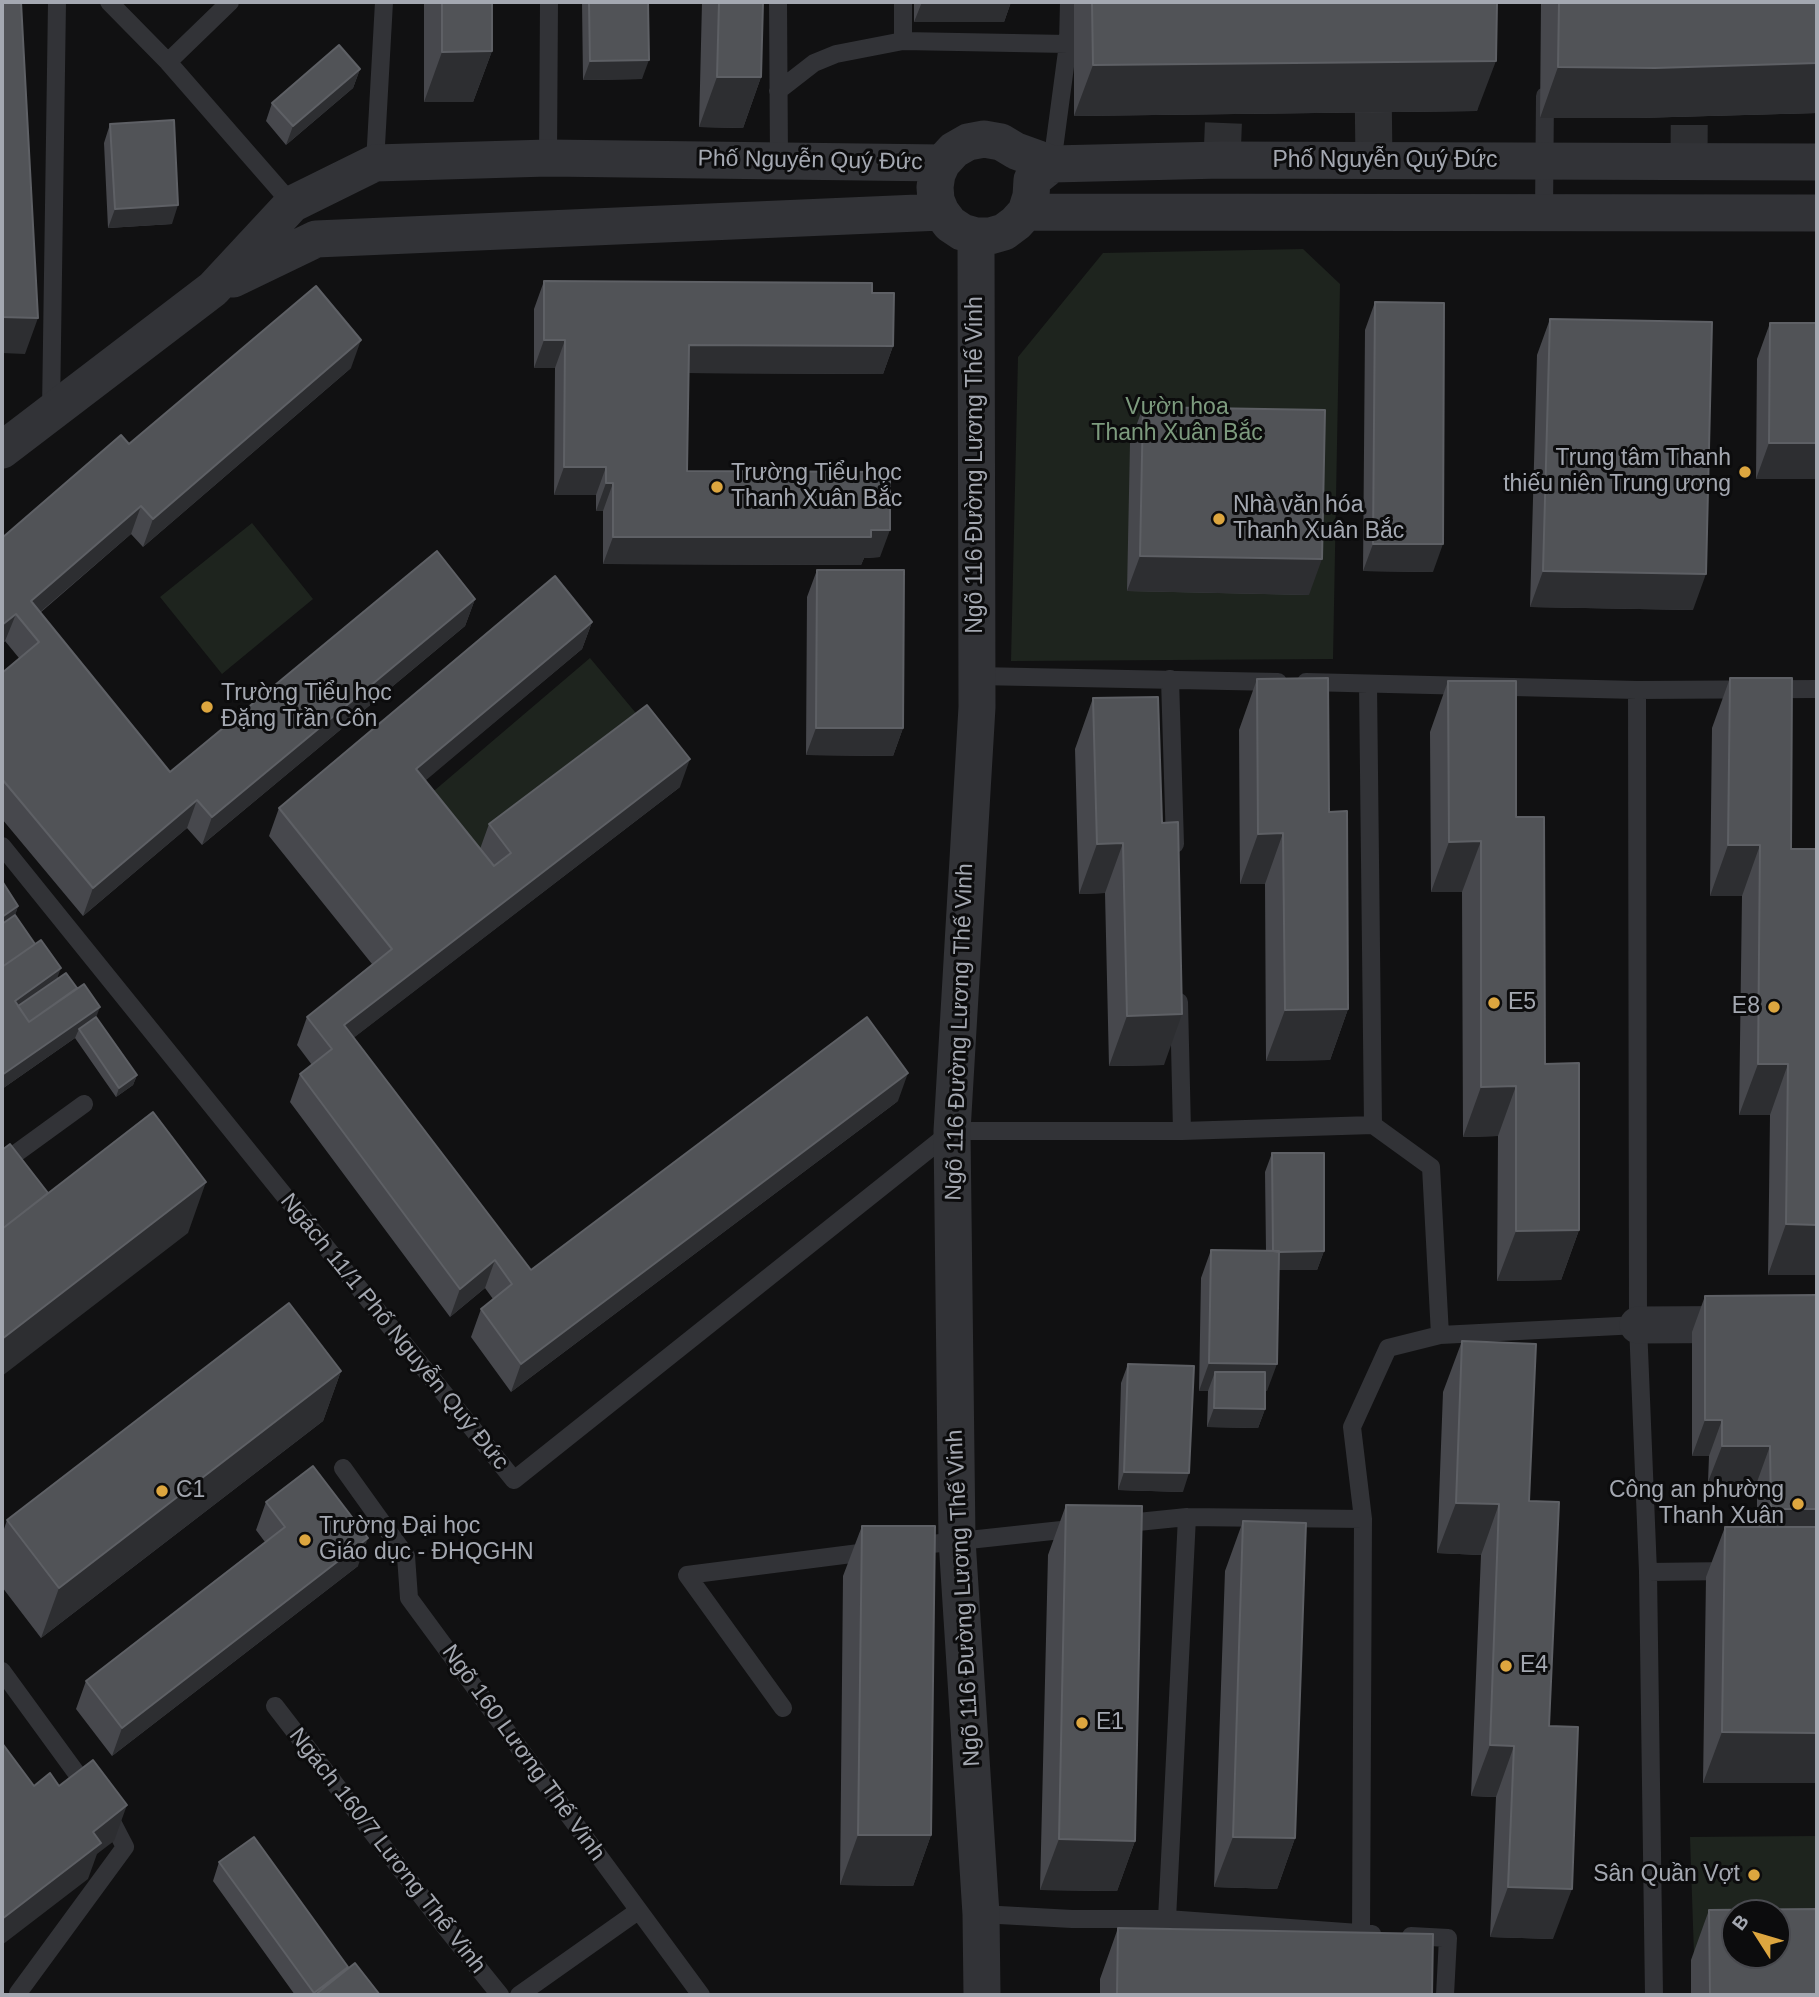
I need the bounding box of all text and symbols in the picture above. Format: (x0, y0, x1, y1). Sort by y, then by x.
street label: Phố Nguyễn Quý Đức (697, 145, 923, 177)
street label: Phố Nguyễn Quý Đức (1272, 147, 1498, 175)
street label: Ngõ 116 Đường Lương Thế Vinh (962, 296, 990, 634)
park label: Vườn hoa Thanh Xuân Bắc (1091, 394, 1263, 448)
place label: Trung tâm Thanh thiếu niên Trung ương (1503, 445, 1731, 499)
place label: Trường Tiểu học Thanh Xuân Bắc (731, 460, 902, 514)
marker: Trung tâm Thanh thiếu niên Trung ương (1737, 464, 1753, 480)
marker: Trường Tiểu học Thanh Xuân Bắc (709, 479, 725, 495)
place label: Nhà văn hóa Thanh Xuân Bắc (1233, 492, 1404, 546)
marker: Nhà văn hóa Thanh Xuân Bắc (1211, 511, 1227, 527)
place label: Trường Tiểu học Đặng Trần Côn (221, 680, 392, 734)
marker: Trường Tiểu học Đặng Trần Côn (199, 699, 215, 715)
street label: Ngõ 116 Đường Lương Thế Vinh (940, 863, 980, 1201)
place label: E5 (1508, 989, 1536, 1017)
place label: E8 (1732, 993, 1760, 1021)
marker: E5 (1486, 995, 1502, 1011)
marker: E8 (1766, 999, 1782, 1015)
street label: Ngách 11/1 Phố Nguyễn Quý Đức (274, 1188, 514, 1476)
street label: Ngõ 116 Đường Lương Thế Vinh (941, 1429, 987, 1767)
place label: C1 (176, 1477, 205, 1505)
place label: Công an phường Thanh Xuân (1609, 1477, 1784, 1531)
marker: C1 (154, 1483, 170, 1499)
marker: Công an phường Thanh Xuân (1790, 1496, 1806, 1512)
place label: Trường Đại học Giáo dục - ĐHQGHN (319, 1513, 534, 1567)
marker: Trường Đại học Giáo dục - ĐHQGHN (297, 1532, 313, 1548)
street label: Ngõ 160 Lương Thế Vinh (435, 1640, 611, 1866)
place label: E4 (1520, 1652, 1548, 1680)
marker: E4 (1498, 1658, 1514, 1674)
place label: E1 (1096, 1709, 1124, 1737)
marker: E1 (1074, 1715, 1090, 1731)
street label: Ngách 160/7 Lương Thế Vinh (283, 1723, 491, 1979)
place label: Sân Quần Vợt (1593, 1861, 1740, 1889)
marker: Sân Quần Vợt (1746, 1867, 1762, 1883)
north arrow (1721, 1899, 1791, 1969)
text: B (1728, 1910, 1753, 1934)

